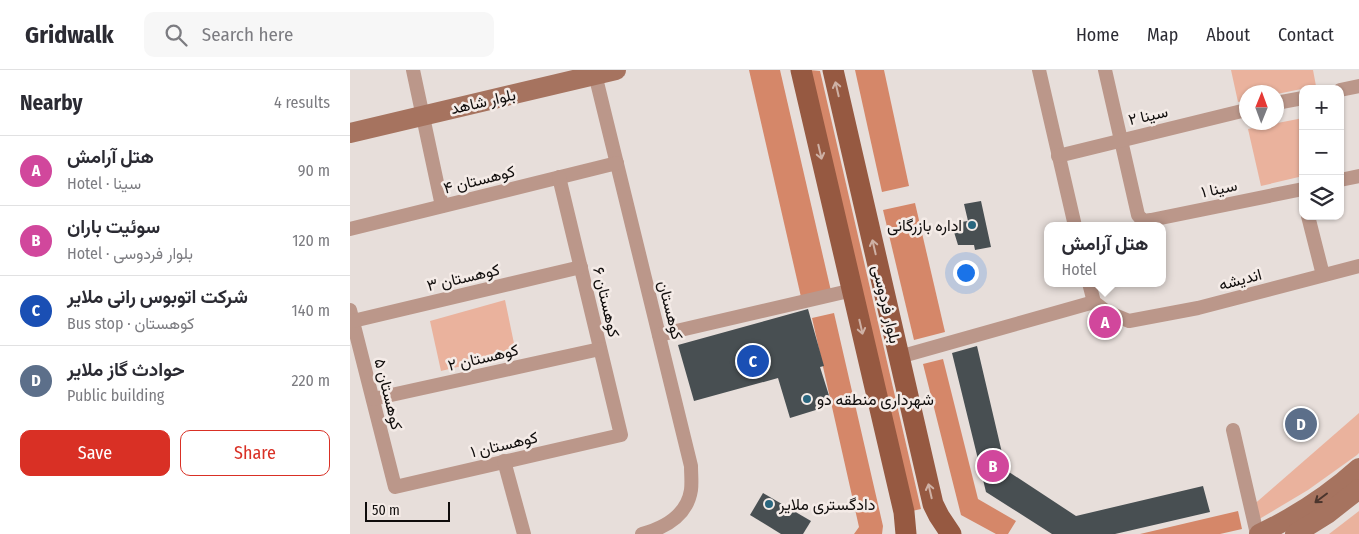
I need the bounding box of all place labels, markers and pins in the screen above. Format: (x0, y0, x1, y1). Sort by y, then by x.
place label: اداره بازرگانی (887, 216, 962, 236)
marker: اداره بازرگانی (966, 219, 978, 231)
pin: A (1089, 303, 1121, 341)
pin: C (737, 342, 769, 380)
place label: شهرداری منطقه دو (817, 390, 934, 410)
marker: شهرداری منطقه دو (801, 393, 813, 405)
pin: D (1285, 405, 1317, 443)
pin: B (977, 447, 1009, 485)
place label: دادگستری ملایر (778, 495, 875, 515)
marker: دادگستری ملایر (763, 498, 775, 510)

